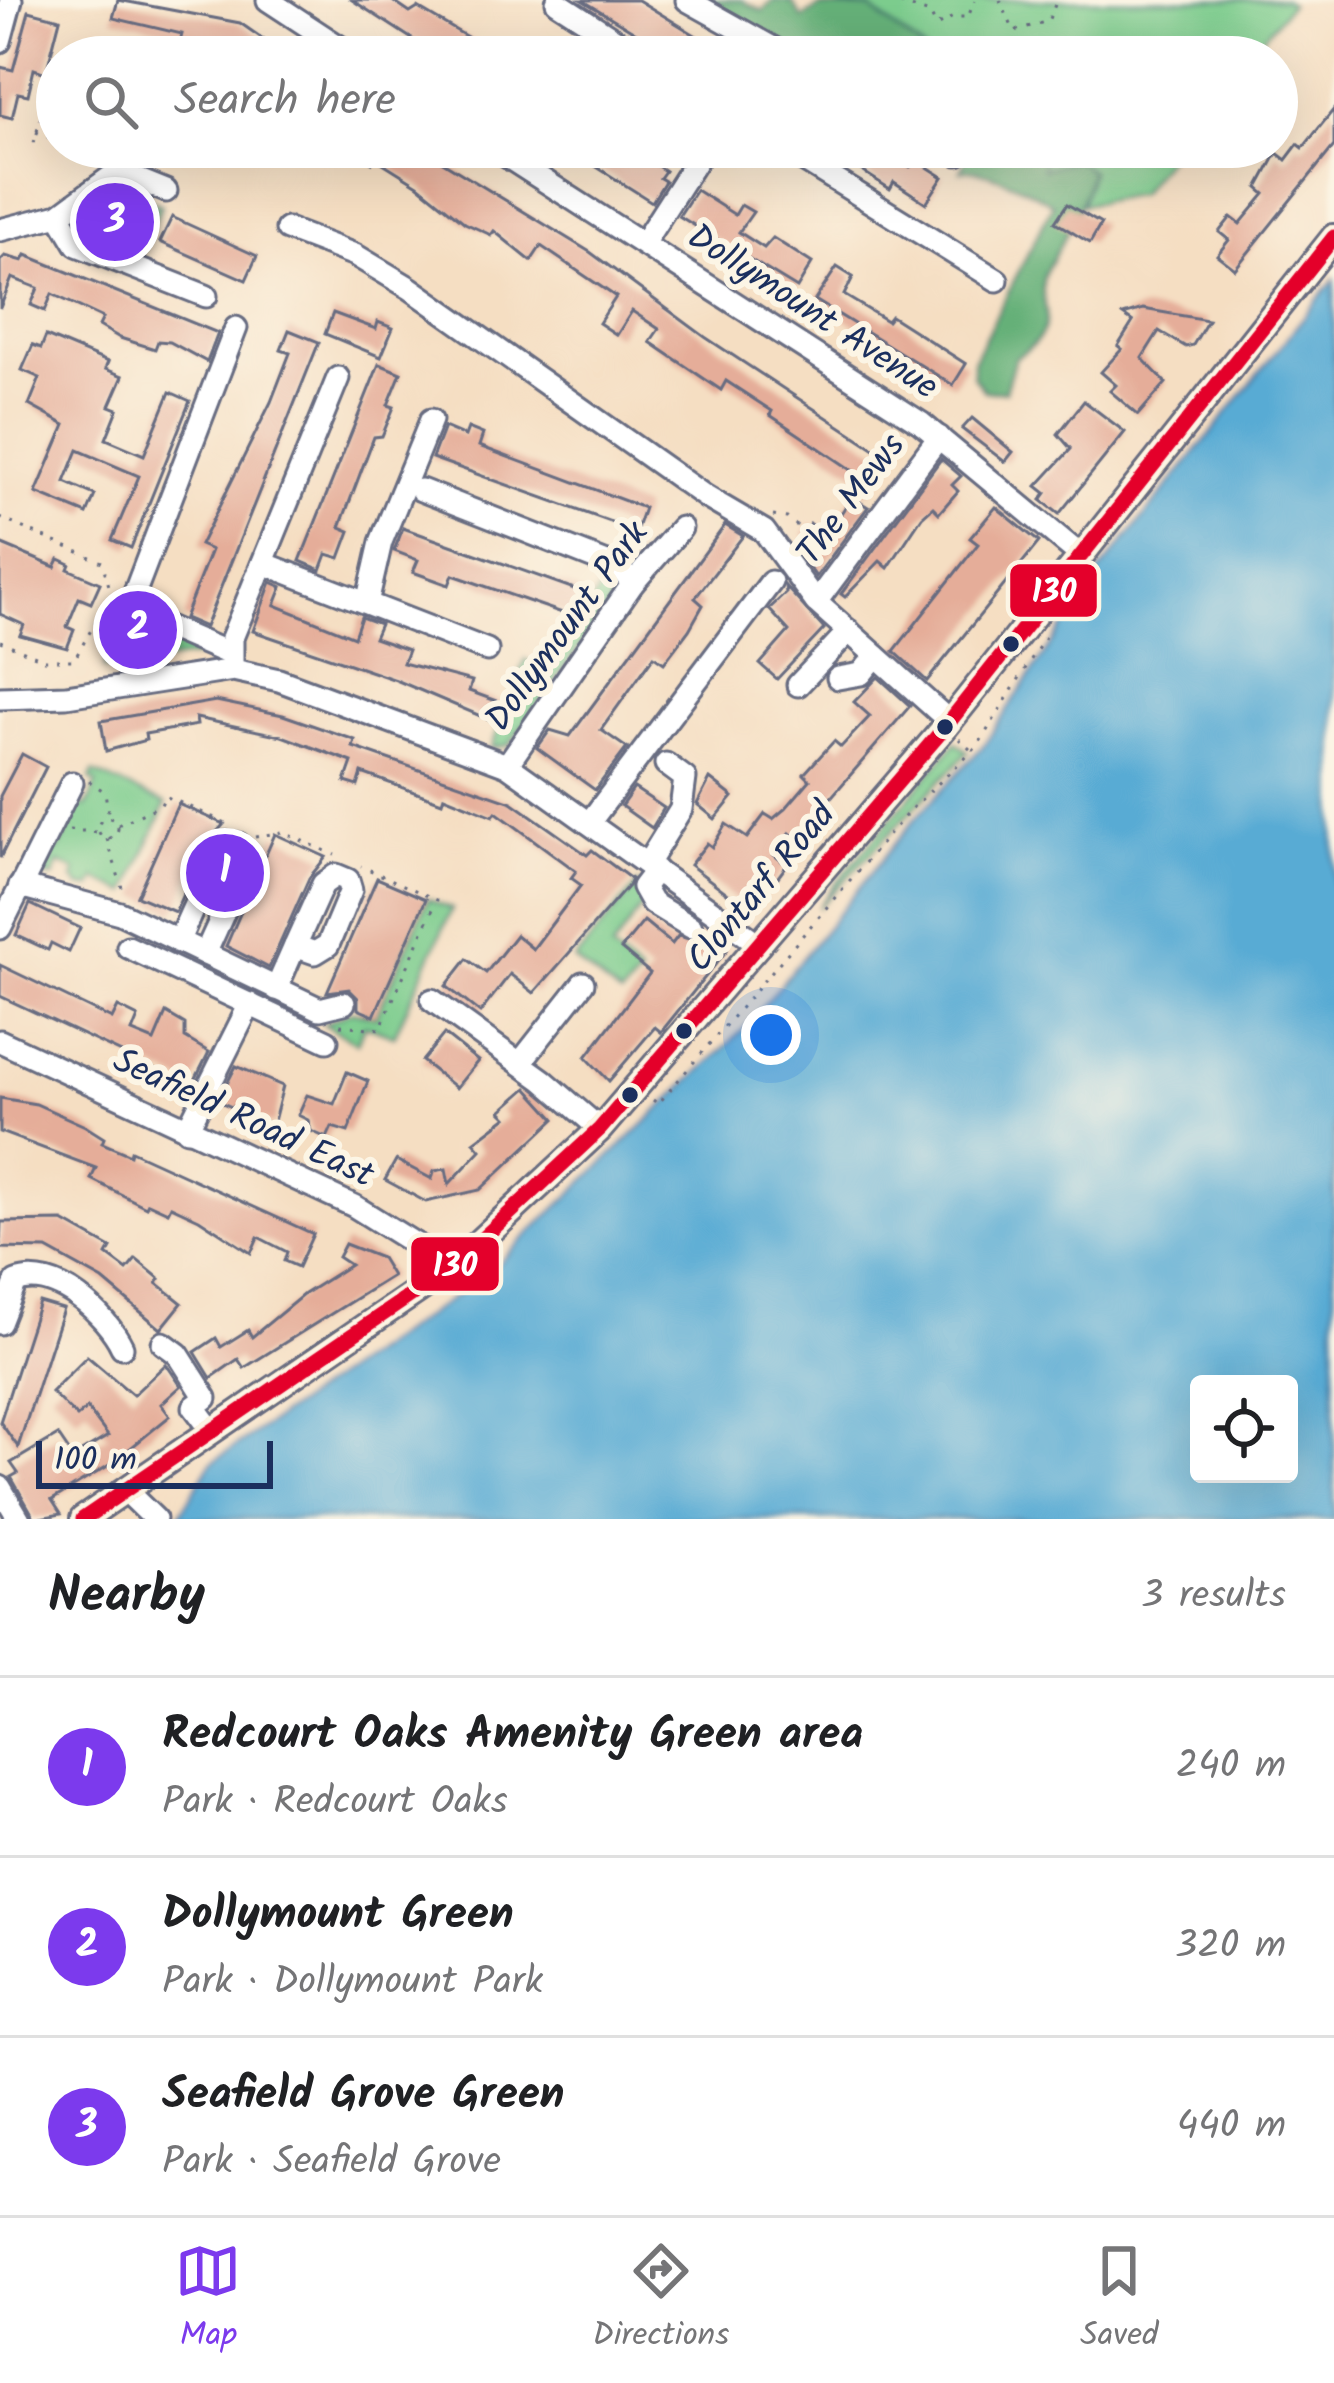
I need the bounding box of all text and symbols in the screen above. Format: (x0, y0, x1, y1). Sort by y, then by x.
search box (36, 36, 1298, 168)
text: Search here (174, 66, 396, 138)
icon: search (78, 69, 144, 135)
pin: 3 (76, 177, 154, 267)
street label: Dollymount Avenue (675, 210, 949, 416)
street label: The Mews (783, 422, 921, 578)
street label: Dollymount Park (472, 509, 665, 745)
line badge: 130 (1008, 562, 1099, 619)
text: 130 (1032, 567, 1078, 620)
pin: 2 (99, 585, 177, 675)
unlabelled marker (1000, 633, 1022, 655)
unlabelled marker (934, 716, 956, 738)
street label: Clontarf Road (673, 789, 852, 986)
pin: 1 (186, 828, 264, 918)
your location (741, 1005, 801, 1065)
unlabelled marker (673, 1020, 695, 1042)
street label: Seafield Road East (103, 1033, 384, 1205)
unlabelled marker (619, 1084, 641, 1106)
line badge: 130 (409, 1235, 501, 1293)
text: 130 (433, 1241, 479, 1294)
map controls (1190, 1375, 1298, 1483)
button: locate (1190, 1375, 1298, 1483)
scale bar (36, 1435, 273, 1488)
text: 100 m (54, 1435, 137, 1488)
text: Nearby (48, 1557, 205, 1638)
text: 3 results (1141, 1566, 1286, 1628)
text: Redcourt Oaks Amenity Green area (162, 1700, 863, 1772)
text: 1 (81, 1736, 93, 1798)
text: 240 m (1176, 1736, 1286, 1798)
text: Park · Redcourt Oaks (162, 1772, 508, 1834)
text: Dollymount Green (162, 1880, 514, 1952)
text: 2 (76, 1916, 98, 1978)
text: 320 m (1175, 1916, 1286, 1978)
text: Park · Dollymount Park (162, 1952, 543, 2014)
text: Seafield Grove Green (162, 2060, 565, 2132)
text: 3 (76, 2096, 98, 2158)
text: 440 m (1177, 2096, 1286, 2158)
text: Park · Seafield Grove (162, 2132, 501, 2194)
tab: Map (175, 2238, 241, 2363)
tab: Directions (592, 2238, 729, 2363)
tab: Saved (1080, 2238, 1159, 2363)

